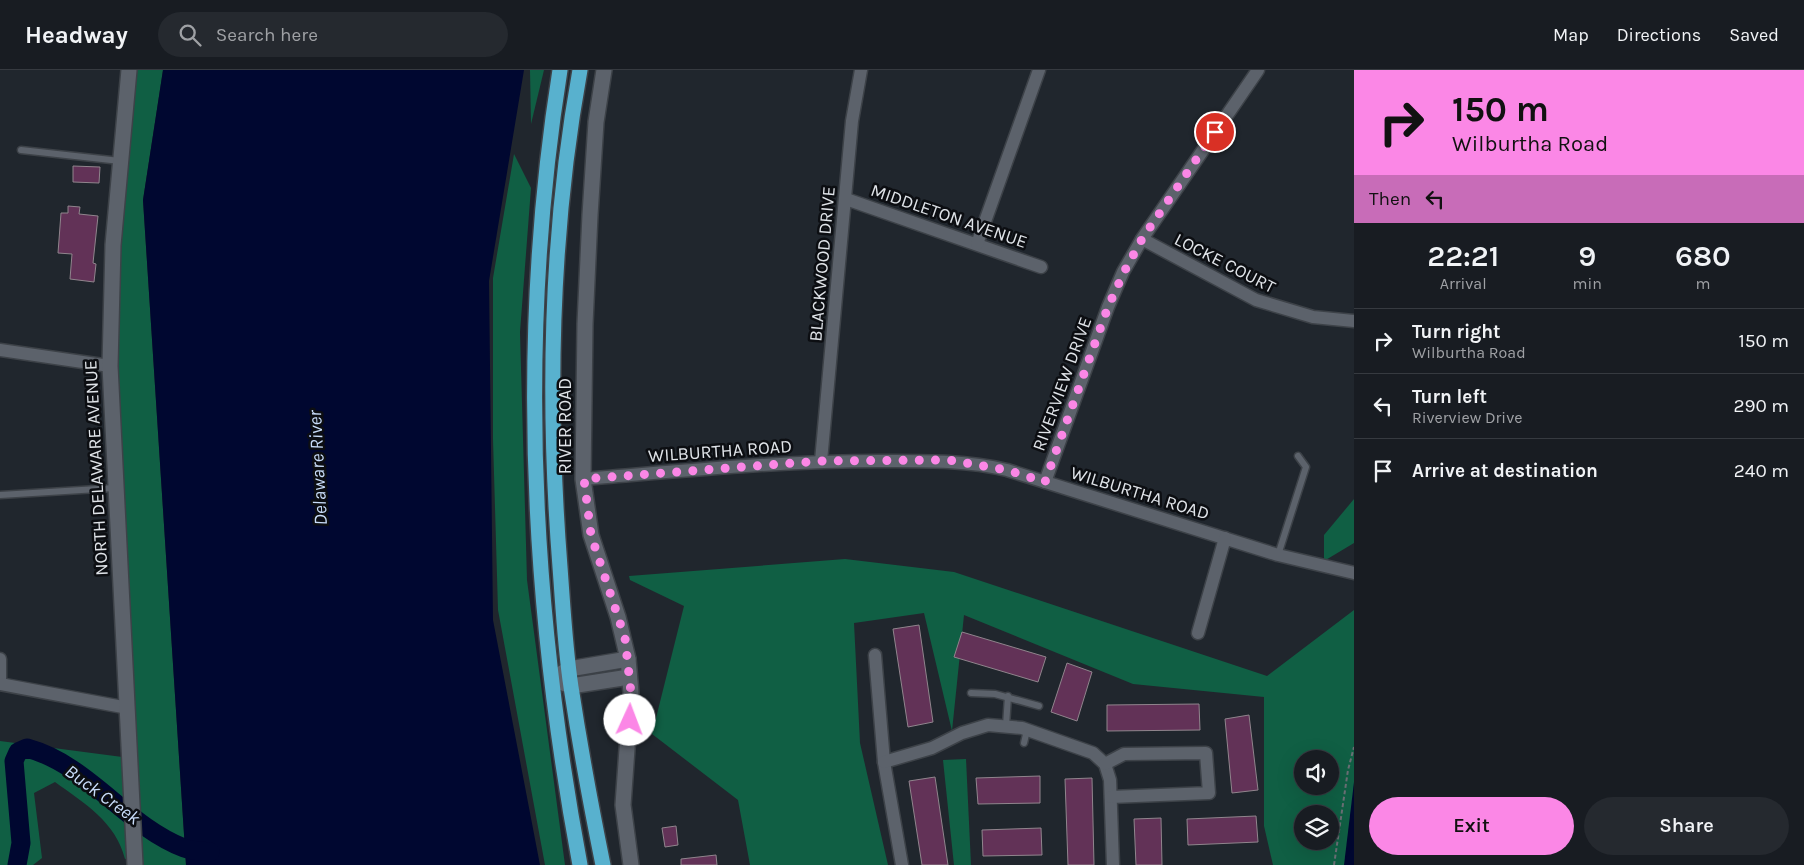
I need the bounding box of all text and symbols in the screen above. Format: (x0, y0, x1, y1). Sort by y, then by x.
search box (158, 12, 508, 57)
text: Headway (25, 21, 128, 49)
icon: search (176, 21, 204, 49)
text: Search here (216, 24, 318, 46)
text: Map (1553, 24, 1589, 46)
text: Directions (1617, 24, 1701, 46)
text: Saved (1729, 24, 1779, 46)
text: 150 m (1452, 89, 1549, 130)
icon: right (1369, 90, 1434, 155)
pin (1194, 111, 1236, 153)
icon: arrive (1201, 118, 1229, 146)
text: Wilburtha Road (1452, 131, 1608, 157)
street label: MIDDLETON AVENUE (868, 179, 1030, 253)
icon: left (1421, 185, 1449, 213)
street label: BLACKWOOD DRIVE (804, 186, 840, 342)
text: Then (1369, 188, 1411, 210)
street label: LOCKE COURT (1171, 228, 1279, 298)
text: 22:21 (1427, 238, 1499, 274)
text: 9 (1578, 238, 1596, 274)
text: 680 (1675, 238, 1731, 274)
text: Arrival (1440, 274, 1487, 293)
text: min (1572, 274, 1602, 293)
text: m (1695, 274, 1710, 293)
street label: RIVERVIEW DRIVE (1028, 314, 1096, 454)
text: Turn right (1412, 321, 1501, 343)
icon: right (1369, 327, 1397, 355)
text: 150 m (1738, 330, 1789, 352)
text: Wilburtha Road (1412, 343, 1526, 362)
street label: NORTH DELAWARE AVENUE (79, 360, 113, 576)
street label: RIVER ROAD (554, 378, 576, 474)
text: Turn left (1412, 386, 1487, 408)
icon: left (1369, 392, 1397, 420)
text: 290 m (1733, 395, 1789, 417)
water label: Delaware River (304, 408, 332, 526)
text: Riverview Drive (1412, 408, 1522, 427)
street label: WILBURTHA ROAD (647, 435, 793, 467)
icon: arrive (1369, 457, 1397, 485)
text: Arrive at destination (1412, 460, 1598, 482)
text: 240 m (1734, 460, 1789, 482)
street label: WILBURTHA ROAD (1068, 461, 1212, 525)
position arrow (603, 693, 655, 745)
map controls (1294, 750, 1339, 850)
button: sound (1294, 750, 1339, 795)
water label: Buck Creek (60, 760, 145, 830)
button: Exit (1369, 797, 1574, 855)
button: Share (1584, 797, 1789, 855)
button: layers (1294, 805, 1339, 850)

